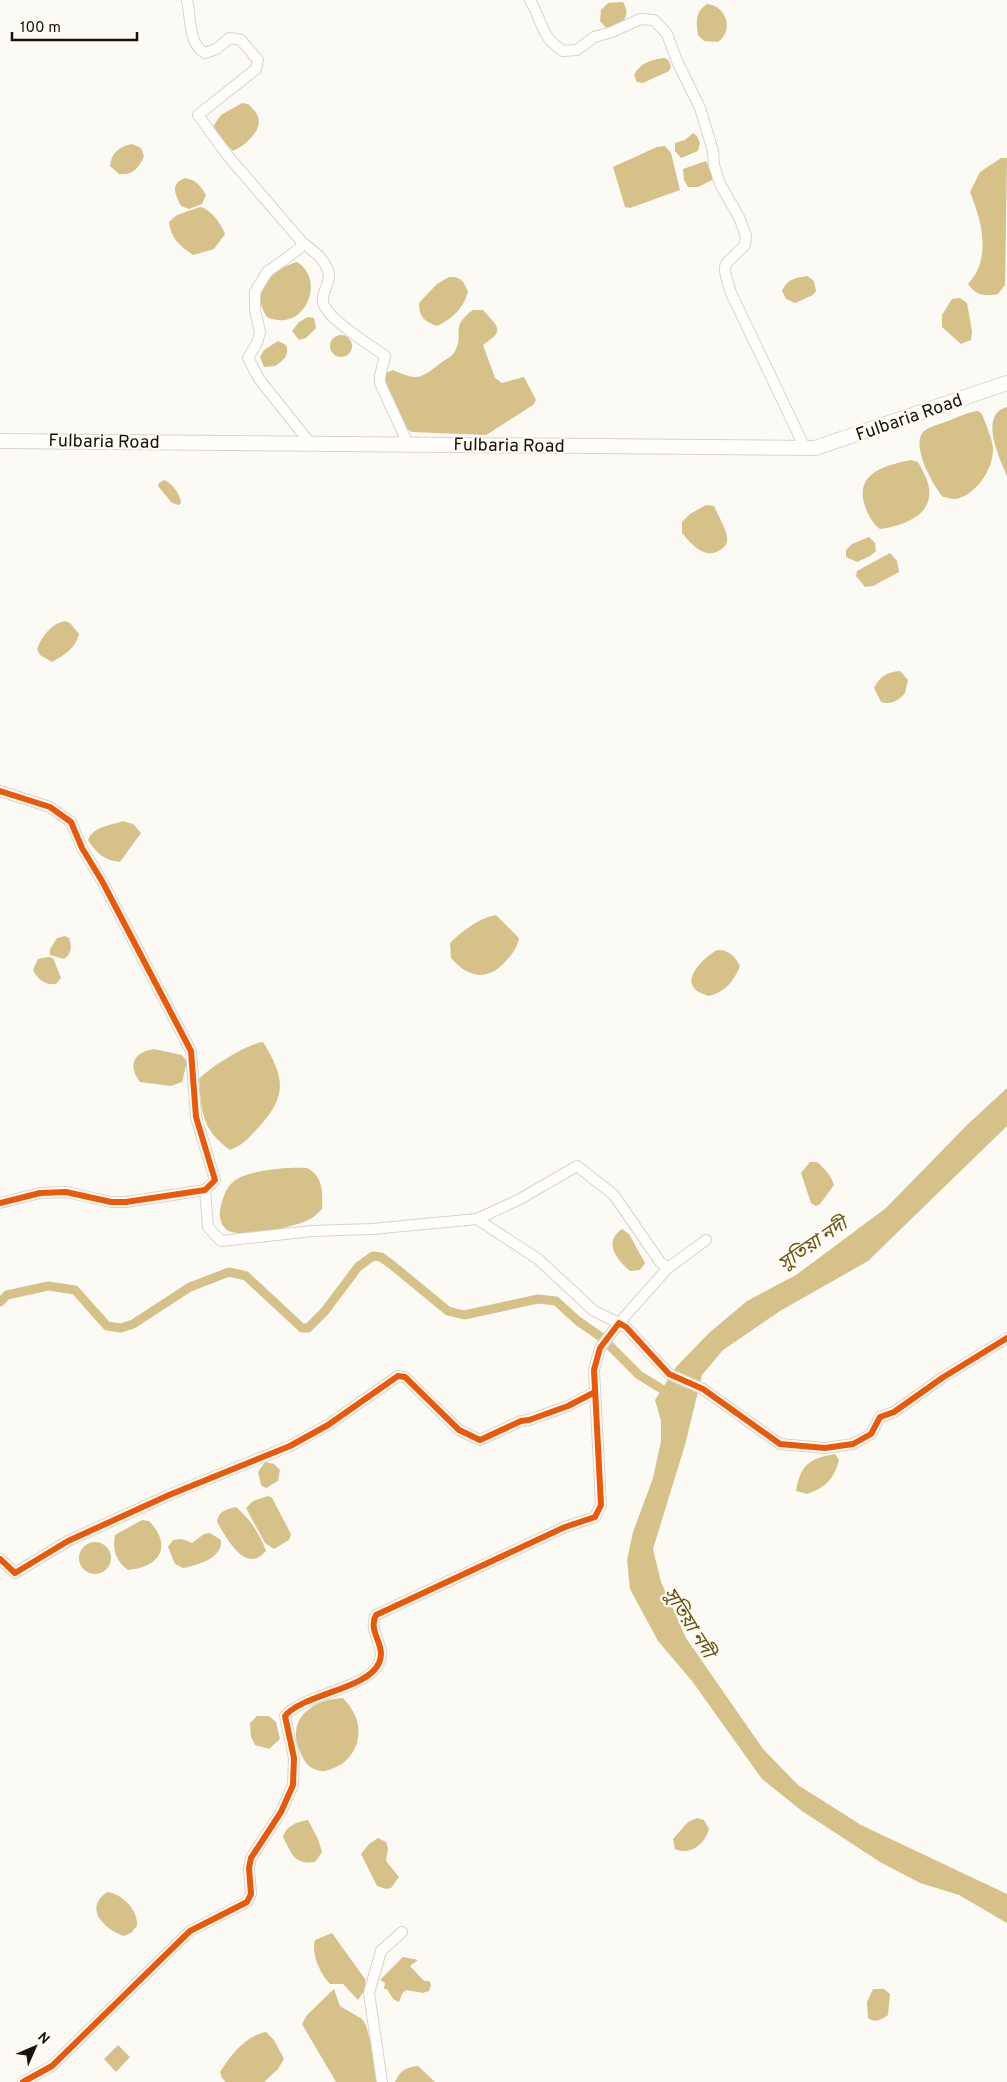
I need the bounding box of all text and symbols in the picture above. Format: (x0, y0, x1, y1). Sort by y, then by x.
scale bar (12, 10, 138, 42)
text: 100 m (20, 19, 61, 38)
street label: Fulbaria Road (853, 389, 966, 447)
street label: Fulbaria Road (48, 430, 160, 455)
street label: Fulbaria Road (453, 434, 565, 459)
water label: সুতিয়া নদী (773, 1210, 856, 1277)
water label: সুতিয়া নদী (657, 1583, 722, 1666)
north arrow (10, 2022, 60, 2072)
text: N (34, 2029, 53, 2048)

